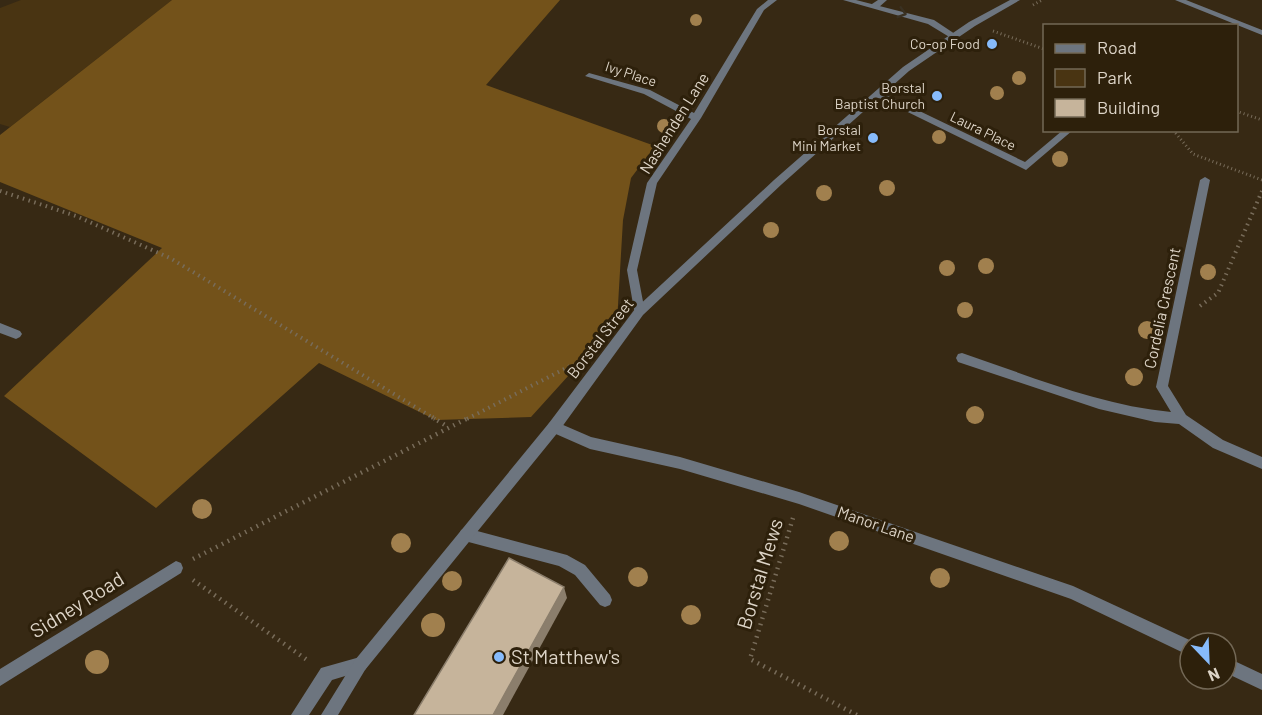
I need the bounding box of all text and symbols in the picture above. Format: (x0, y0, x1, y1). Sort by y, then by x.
one-way arrow (897, 6, 907, 18)
legend (1043, 24, 1238, 132)
place label: Co-op Food (910, 35, 980, 52)
text: Road (1097, 36, 1137, 58)
marker: Co-op Food (985, 37, 999, 51)
street label: Ivy Place (603, 57, 659, 90)
text: Park (1097, 66, 1132, 88)
street label: Nashenden Lane (635, 69, 712, 177)
place label: Borstal Baptist Church (835, 79, 925, 112)
marker: Borstal Baptist Church (930, 89, 944, 103)
text: Building (1097, 96, 1160, 118)
street label: Laura Place (948, 107, 1019, 154)
place label: Borstal Mini Market (792, 121, 861, 154)
marker: Borstal Mini Market (866, 131, 880, 145)
street label: Cordelia Crescent (1139, 246, 1184, 370)
street label: Borstal Street (562, 294, 637, 382)
street label: Manor Lane (835, 501, 917, 546)
street label: Borstal Mews (731, 515, 787, 632)
street label: Sidney Road (25, 566, 128, 642)
north arrow (1178, 631, 1238, 691)
place label: St Matthew's (511, 644, 620, 668)
marker: St Matthew's (492, 650, 506, 664)
text: N (1205, 664, 1223, 686)

